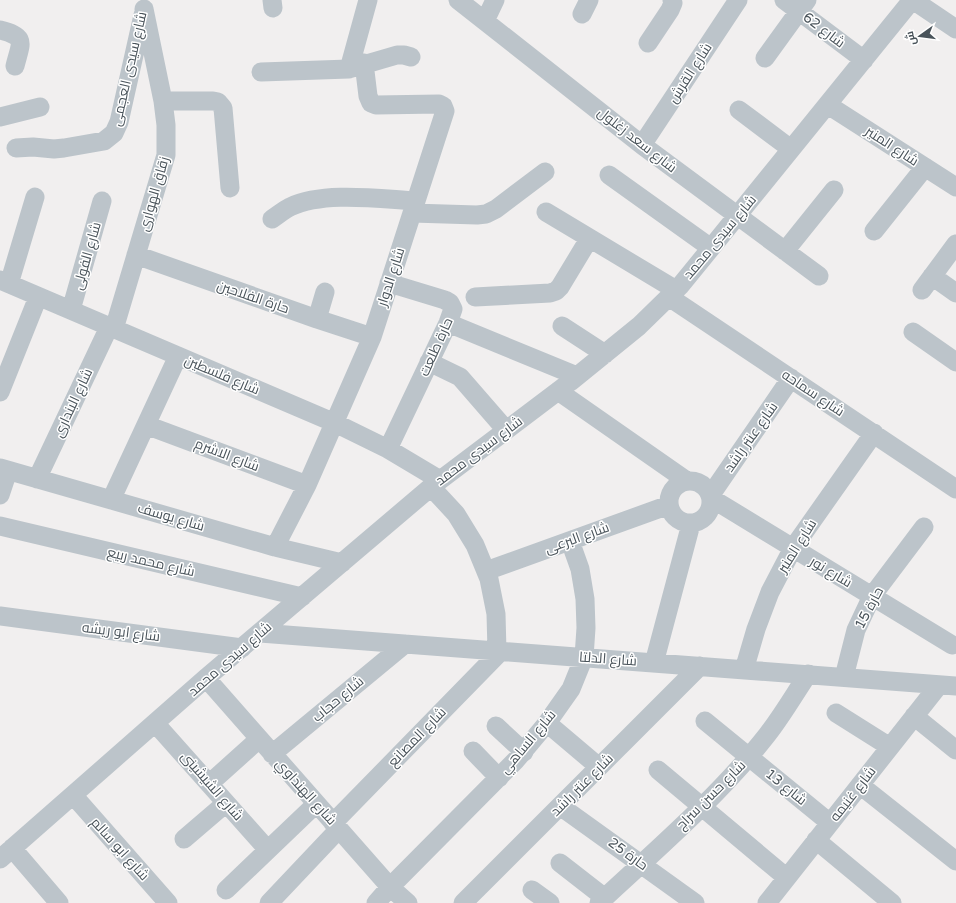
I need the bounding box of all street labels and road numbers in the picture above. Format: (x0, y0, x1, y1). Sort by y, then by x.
street label: شارع 62 (800, 9, 848, 51)
street label: شارع سيدى العجمى (108, 10, 150, 128)
street label: شارع القرش (664, 40, 716, 106)
street label: شارع سعد زغلول (594, 104, 680, 176)
street label: شارع المنير (861, 122, 922, 170)
street label: زقاق الهوارى (135, 155, 173, 233)
street label: شارع سيدى محمد (680, 192, 760, 282)
street label: شارع الفولى (69, 220, 105, 292)
street label: شارع الدوار (373, 245, 409, 310)
street label: حارة الفلاحين (215, 277, 291, 317)
street label: حارة طلعت (416, 315, 456, 379)
street label: شارع فلسطين (182, 352, 262, 398)
street label: شارع البندارى (50, 366, 96, 440)
street label: شارع سماحه (778, 366, 848, 420)
street label: شارع عنتر راشد (721, 399, 781, 475)
street label: شارع سيدى محمد (432, 413, 526, 489)
street label: شارع الاشرم (192, 435, 262, 476)
street label: شارع يوسف (136, 499, 206, 535)
street label: شارع المنير (773, 516, 820, 577)
street label: شارع البرعى (542, 518, 612, 558)
street label: شارع محمد ربيع (106, 544, 196, 580)
street label: شارع نور (806, 552, 855, 591)
street label: حارة 15 (851, 584, 887, 632)
street label: شارع سيدى محمد (185, 618, 275, 700)
street label: شارع ابو ريشه (81, 619, 161, 645)
street label: شارع الدلتا (578, 648, 638, 670)
street label: شارع حجاب (309, 673, 367, 725)
street label: شارع المصانع (384, 704, 450, 770)
street label: شارع الساهي (496, 707, 562, 779)
street label: شارع الشيشينى (177, 748, 247, 824)
street label: شارع عنتر راشد (547, 750, 617, 820)
street label: شارع الهنداوي (270, 755, 340, 831)
street label: شارع حسن سراج (673, 757, 749, 833)
street label: شارع غنيمه (826, 763, 880, 825)
street label: شارع 13 (762, 765, 810, 809)
street label: شارع ابو سالم (87, 814, 153, 885)
street label: حارة 25 (605, 834, 651, 874)

